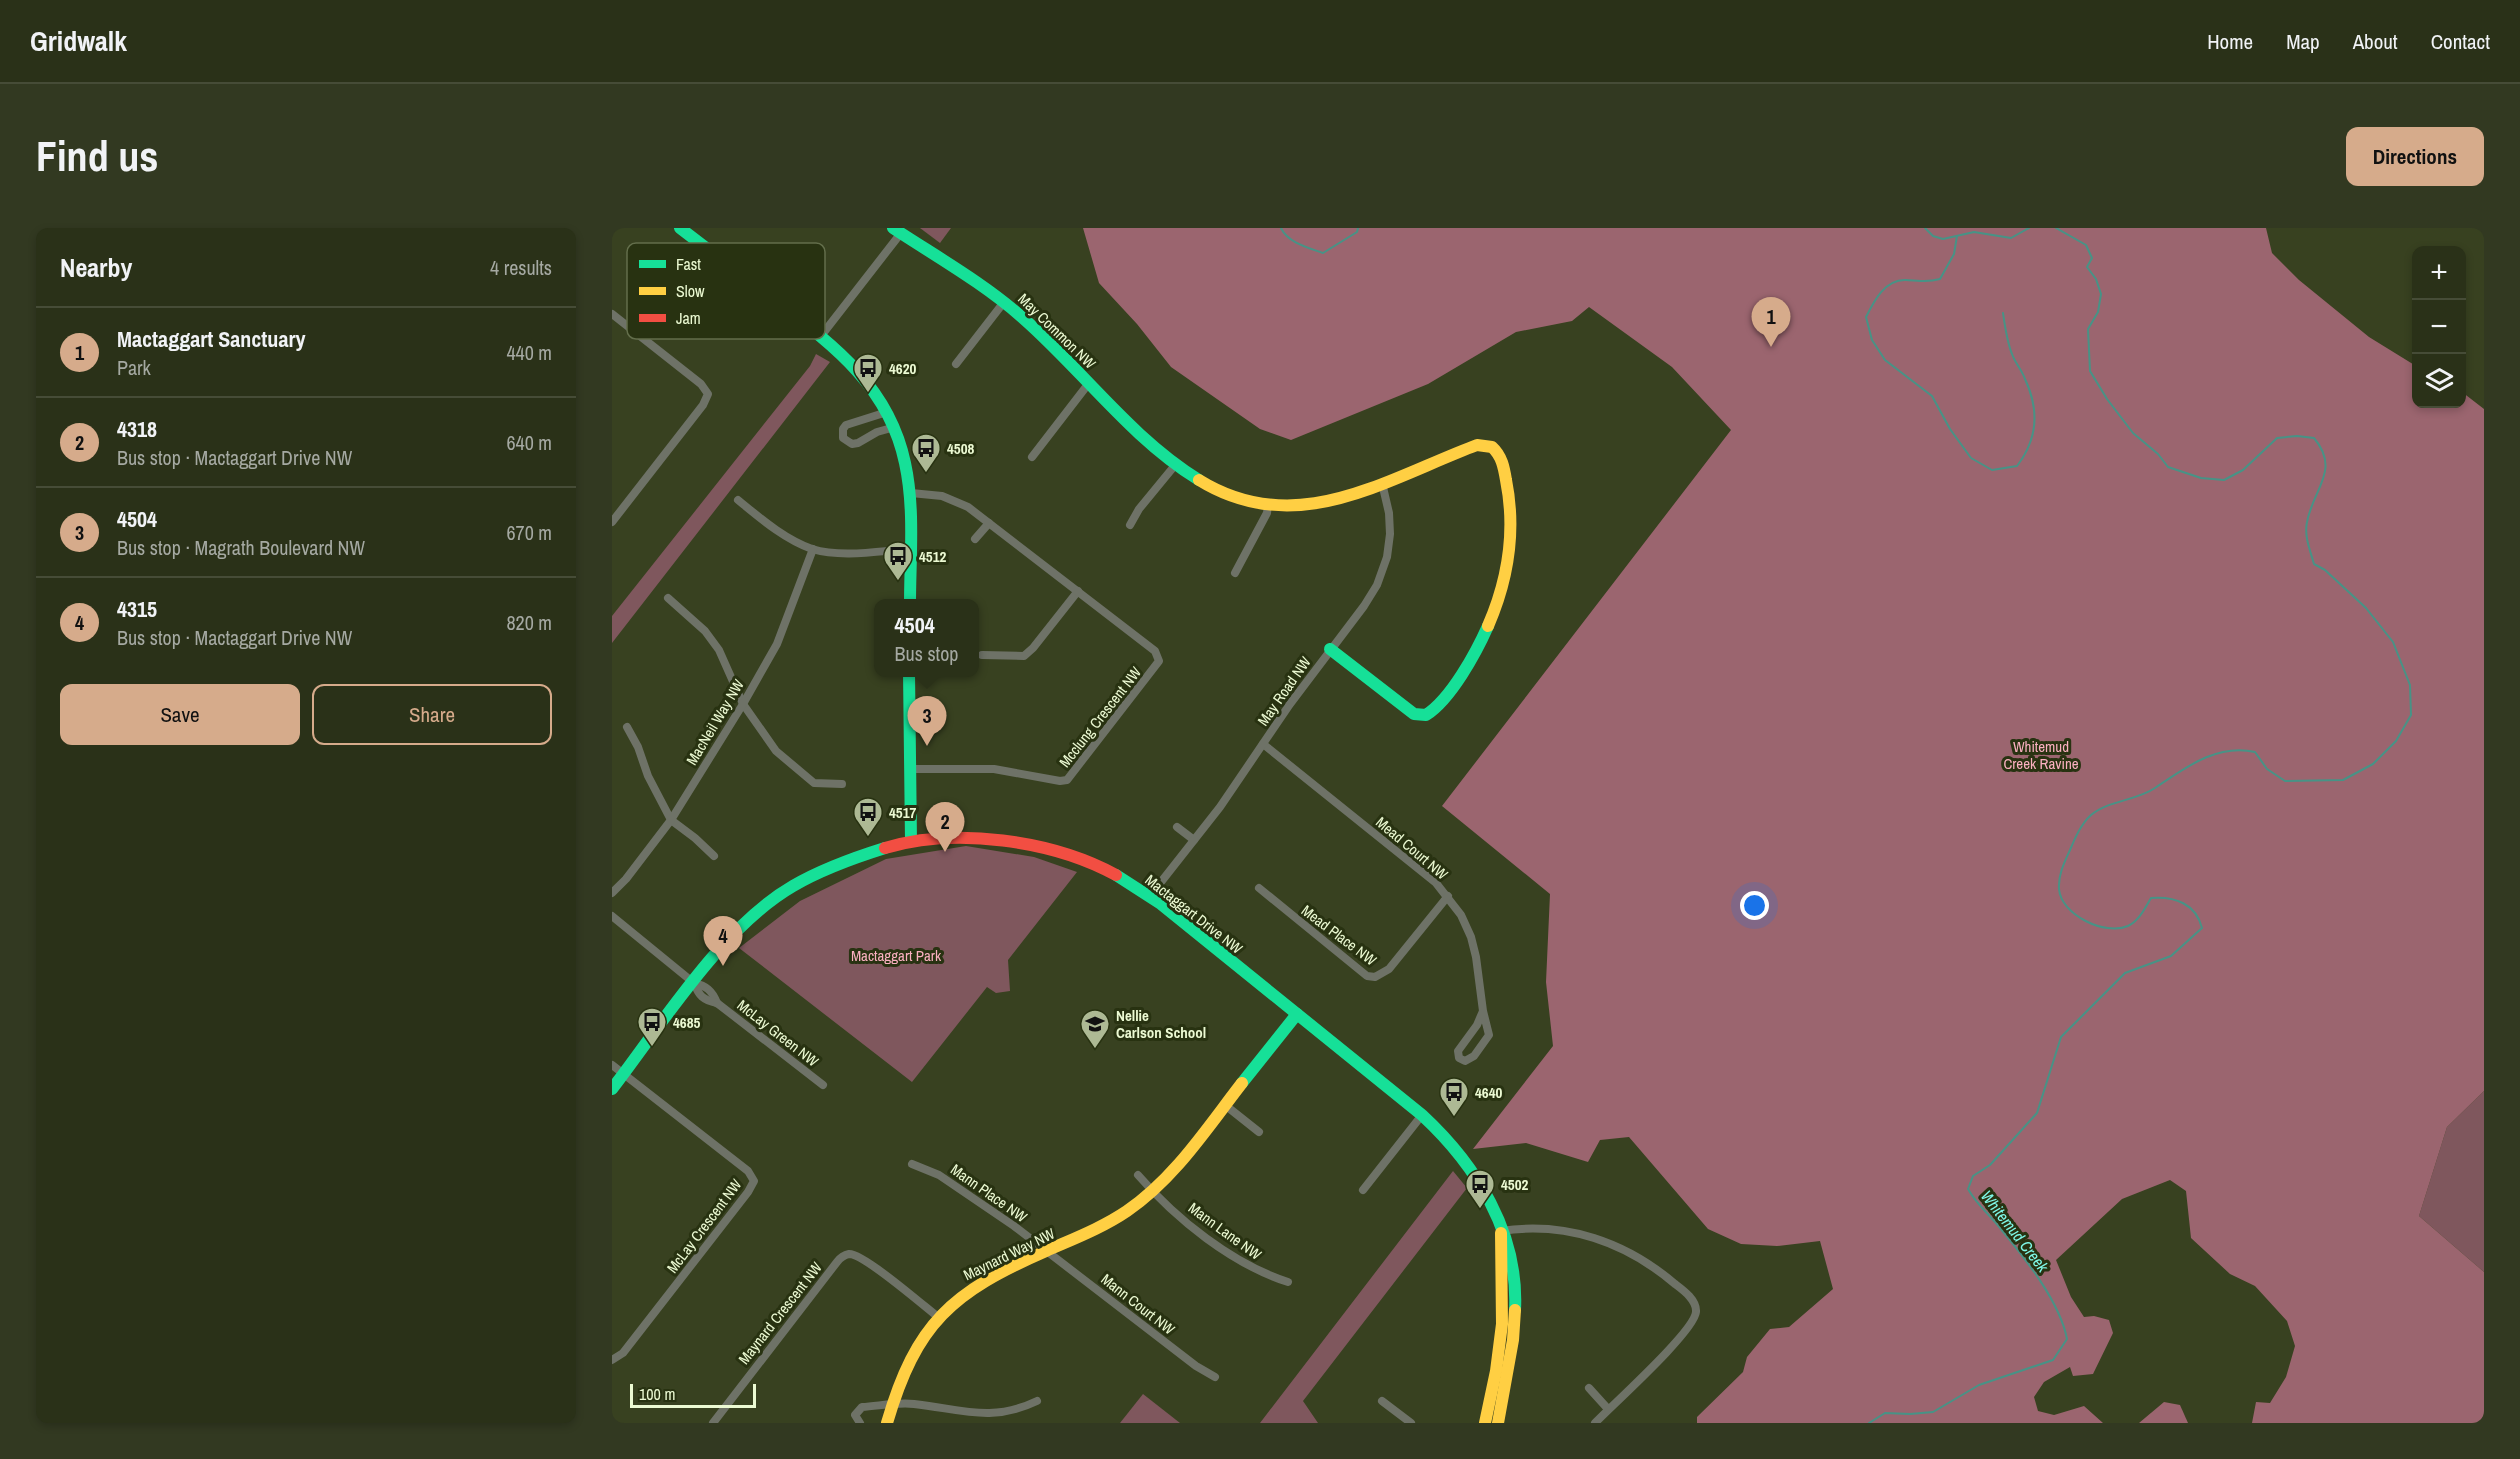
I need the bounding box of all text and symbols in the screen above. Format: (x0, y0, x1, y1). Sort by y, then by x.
text: Gridwalk (30, 22, 127, 60)
text: Home (2207, 27, 2253, 56)
text: Map (2286, 27, 2320, 56)
text: About (2353, 27, 2398, 56)
text: Contact (2431, 27, 2490, 56)
button: Directions (2346, 127, 2484, 186)
text: Find us (36, 128, 158, 184)
legend (627, 243, 825, 339)
map controls (2412, 246, 2466, 408)
button: + (2412, 246, 2466, 300)
text: Nearby (60, 250, 132, 285)
text: Fast (676, 253, 701, 275)
text: 4 results (490, 254, 552, 281)
text: Slow (676, 280, 705, 302)
street label: May Common NW (1014, 289, 1101, 374)
pin: 1 (1752, 298, 1790, 347)
button: − (2412, 300, 2466, 354)
text: Jam (676, 307, 701, 329)
text: Mactaggart Sanctuary (117, 324, 305, 354)
text: 1 (75, 339, 84, 366)
text: 440 m (506, 339, 552, 366)
bus stop icon: 4620 (852, 352, 884, 394)
text: Park (117, 354, 151, 381)
button: layers (2412, 354, 2466, 408)
place label: 4620 (889, 358, 917, 379)
text: 4318 (117, 414, 157, 444)
text: 2 (75, 429, 84, 456)
text: 640 m (506, 429, 552, 456)
bus stop icon: 4508 (910, 432, 942, 474)
place label: 4508 (947, 438, 975, 459)
text: Bus stop · Mactaggart Drive NW (117, 444, 352, 471)
text: 4504 (117, 504, 157, 534)
text: 3 (75, 519, 84, 546)
text: 670 m (506, 519, 552, 546)
text: Bus stop · Magrath Boulevard NW (117, 534, 365, 561)
bus stop icon: 4512 (882, 540, 914, 582)
place label: 4512 (919, 546, 947, 567)
text: 4315 (117, 594, 157, 624)
popup (874, 599, 979, 677)
text: 4 (75, 609, 84, 636)
text: 820 m (506, 609, 552, 636)
text: 4504 (895, 610, 935, 640)
text: Bus stop · Mactaggart Drive NW (117, 624, 352, 651)
text: Bus stop (895, 640, 958, 667)
street label: May Road NW (1252, 652, 1316, 730)
street label: Mcclung Crescent NW (1054, 662, 1146, 772)
street label: MacNeil Way NW (681, 675, 749, 769)
button: Save (60, 684, 300, 745)
button: Share (312, 684, 552, 745)
pin: 3 (908, 696, 946, 746)
park label: Whitemud Creek Ravine (2003, 736, 2079, 774)
bus stop icon: 4517 (852, 796, 884, 838)
place label: 4517 (889, 802, 917, 823)
pin: 2 (926, 802, 964, 852)
street label: Mead Court NW (1371, 812, 1453, 885)
street label: Mactaggart Drive NW (1141, 869, 1247, 959)
your location (1740, 891, 1769, 920)
street label: Mead Place NW (1297, 900, 1381, 970)
pin: 4 (704, 916, 742, 966)
park label: Mactaggart Park (851, 945, 942, 966)
street label: McLay Green NW (733, 995, 823, 1072)
place label: Nellie Carlson School (1116, 1005, 1206, 1043)
bus stop icon: 4685 (636, 1006, 668, 1048)
school or university icon: Nellie Carlson School (1079, 1008, 1111, 1050)
place label: 4685 (673, 1012, 701, 1033)
bus stop icon: 4640 (1438, 1076, 1470, 1118)
place label: 4640 (1475, 1082, 1503, 1103)
street label: Mann Place NW (947, 1159, 1032, 1227)
bus stop icon: 4502 (1464, 1168, 1496, 1210)
street label: McLay Crescent NW (662, 1174, 747, 1277)
place label: 4502 (1501, 1174, 1529, 1195)
water label: Whitemud Creek (1976, 1185, 2054, 1277)
street label: Mann Lane NW (1184, 1197, 1266, 1265)
street label: Maynard Way NW (960, 1223, 1059, 1285)
street label: Maynard Crescent NW (733, 1257, 827, 1368)
street label: Mann Court NW (1097, 1269, 1180, 1340)
scale bar (630, 1381, 756, 1408)
text: 100 m (639, 1383, 675, 1405)

